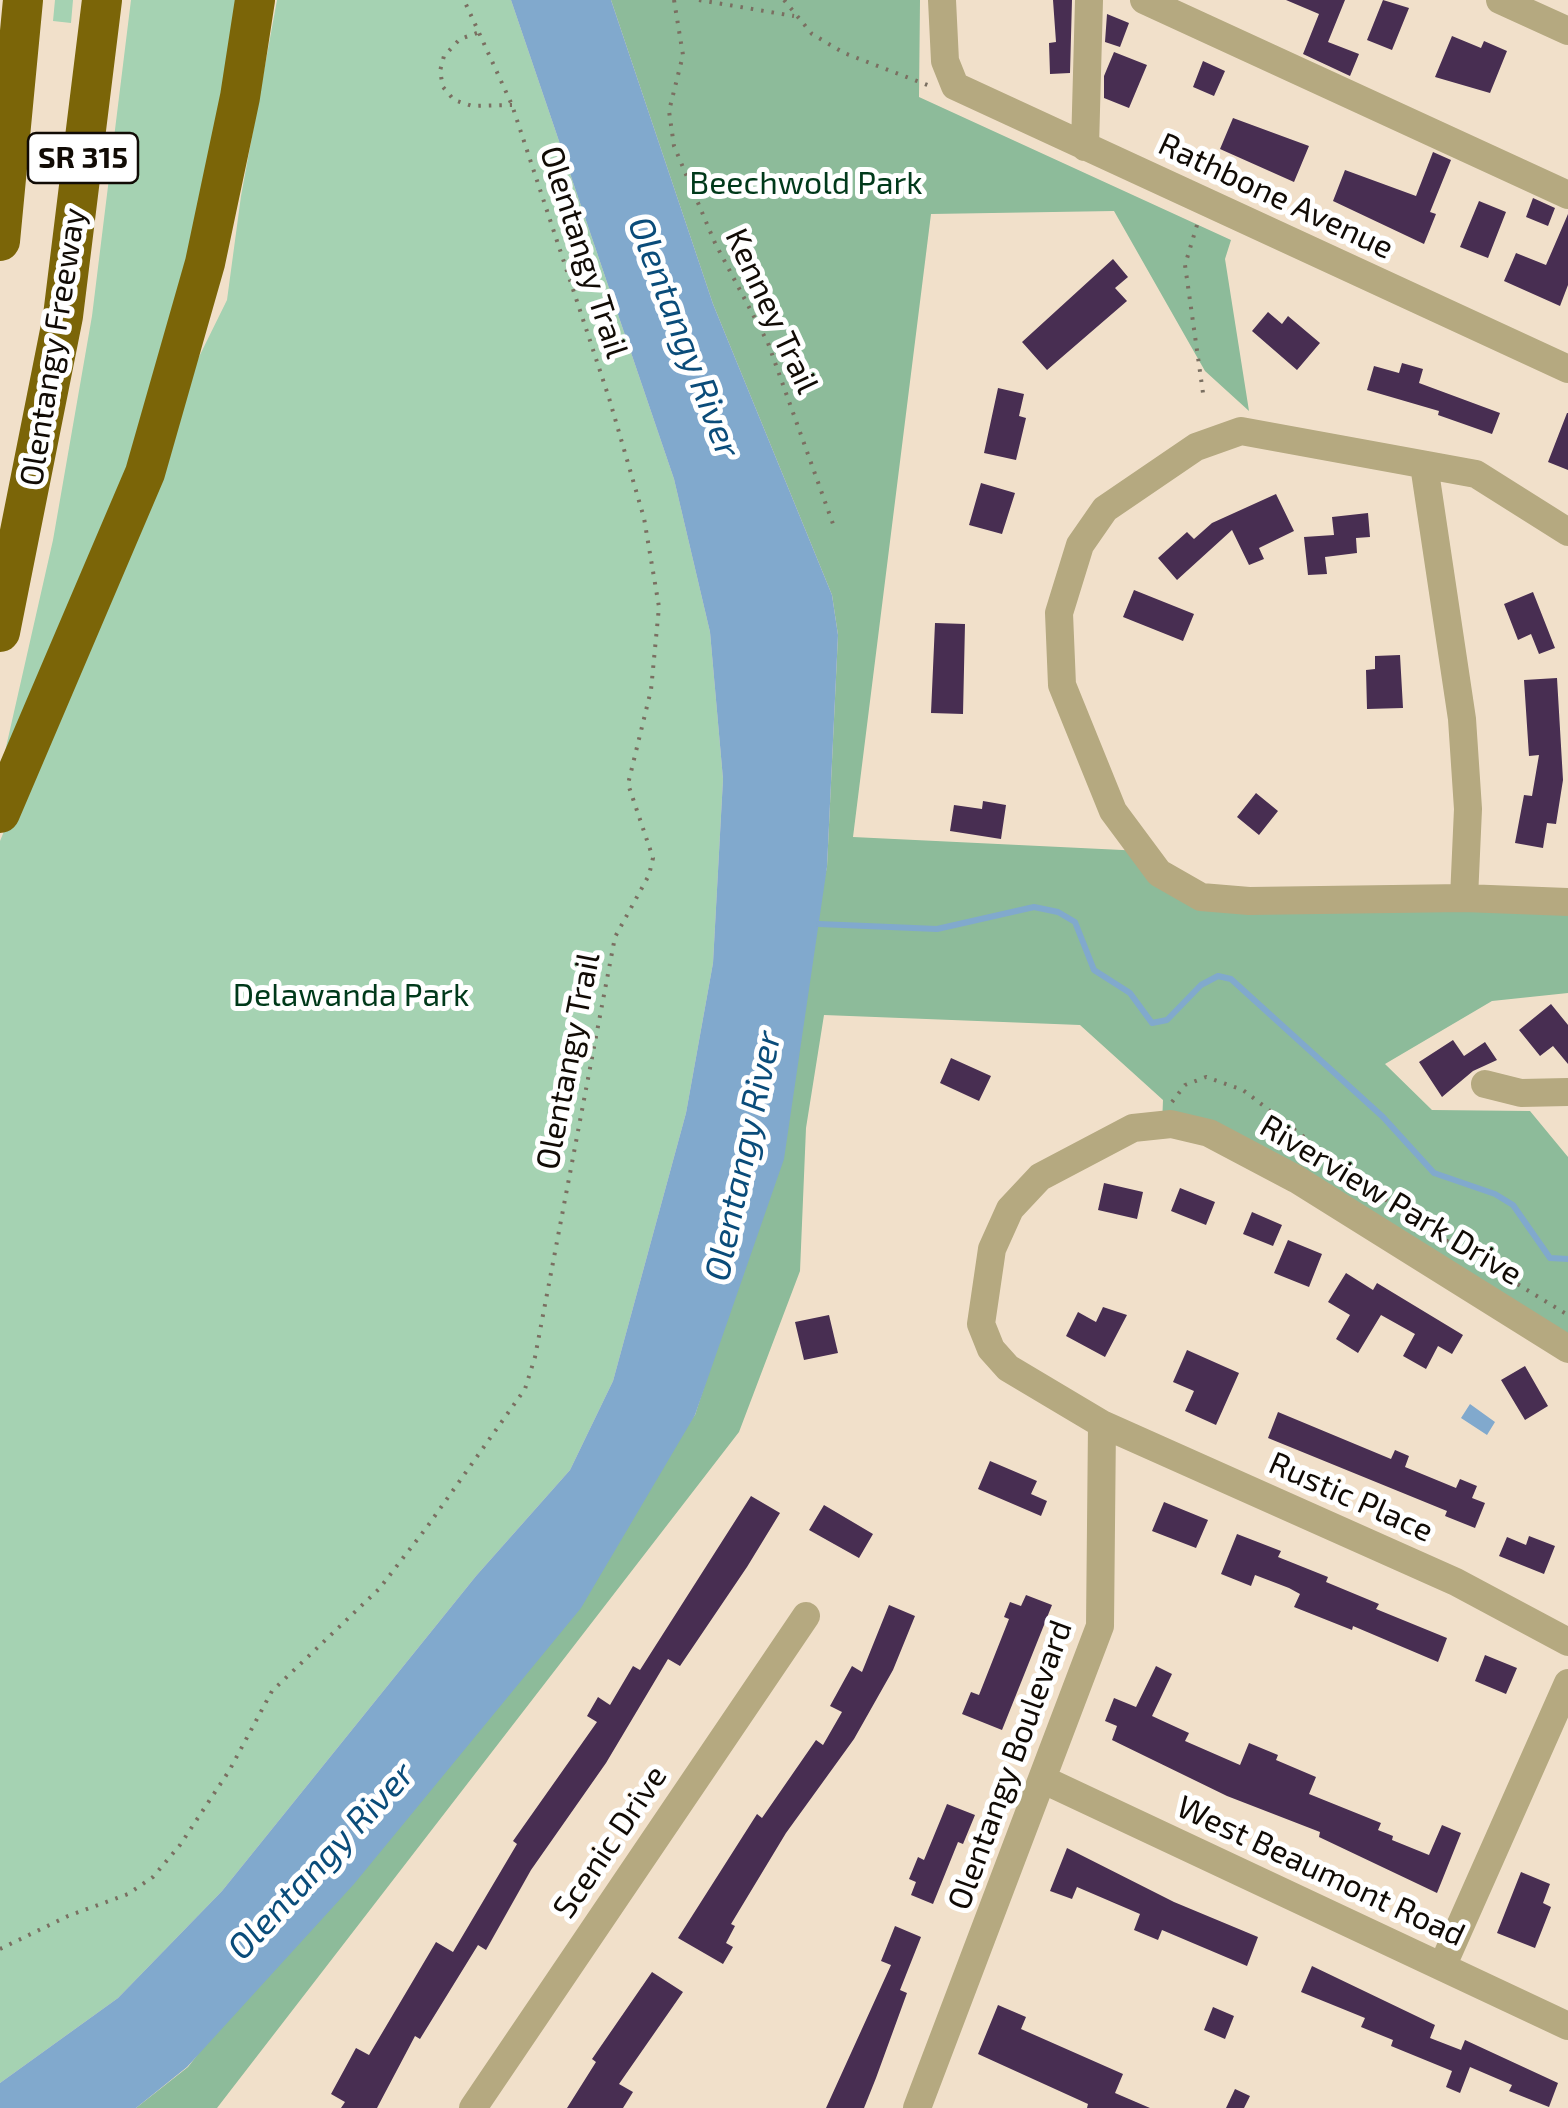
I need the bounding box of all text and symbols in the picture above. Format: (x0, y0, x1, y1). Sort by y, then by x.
street label: Rathbone Avenue (1152, 125, 1400, 267)
road number: SR 315 (28, 133, 138, 183)
street label: Olentangy Trail (532, 141, 636, 363)
park label: Beechwold Park (689, 164, 923, 202)
street label: Olentangy Freeway (12, 205, 94, 489)
water label: Olentangy River (619, 211, 749, 463)
street label: Kenney Trail (717, 222, 827, 400)
street label: Olentangy Trail (528, 949, 608, 1173)
park label: Delawanda Park (233, 976, 469, 1014)
water label: Olentangy River (696, 1027, 790, 1285)
street label: Riverview Park Drive (1253, 1107, 1529, 1293)
street label: Rustic Place (1263, 1444, 1439, 1550)
street label: Olentangy Boulevard (940, 1615, 1080, 1915)
water label: Olentangy River (219, 1754, 423, 1968)
street label: Scenic Drive (545, 1758, 675, 1926)
street label: West Beaumont Road (1171, 1787, 1471, 1955)

